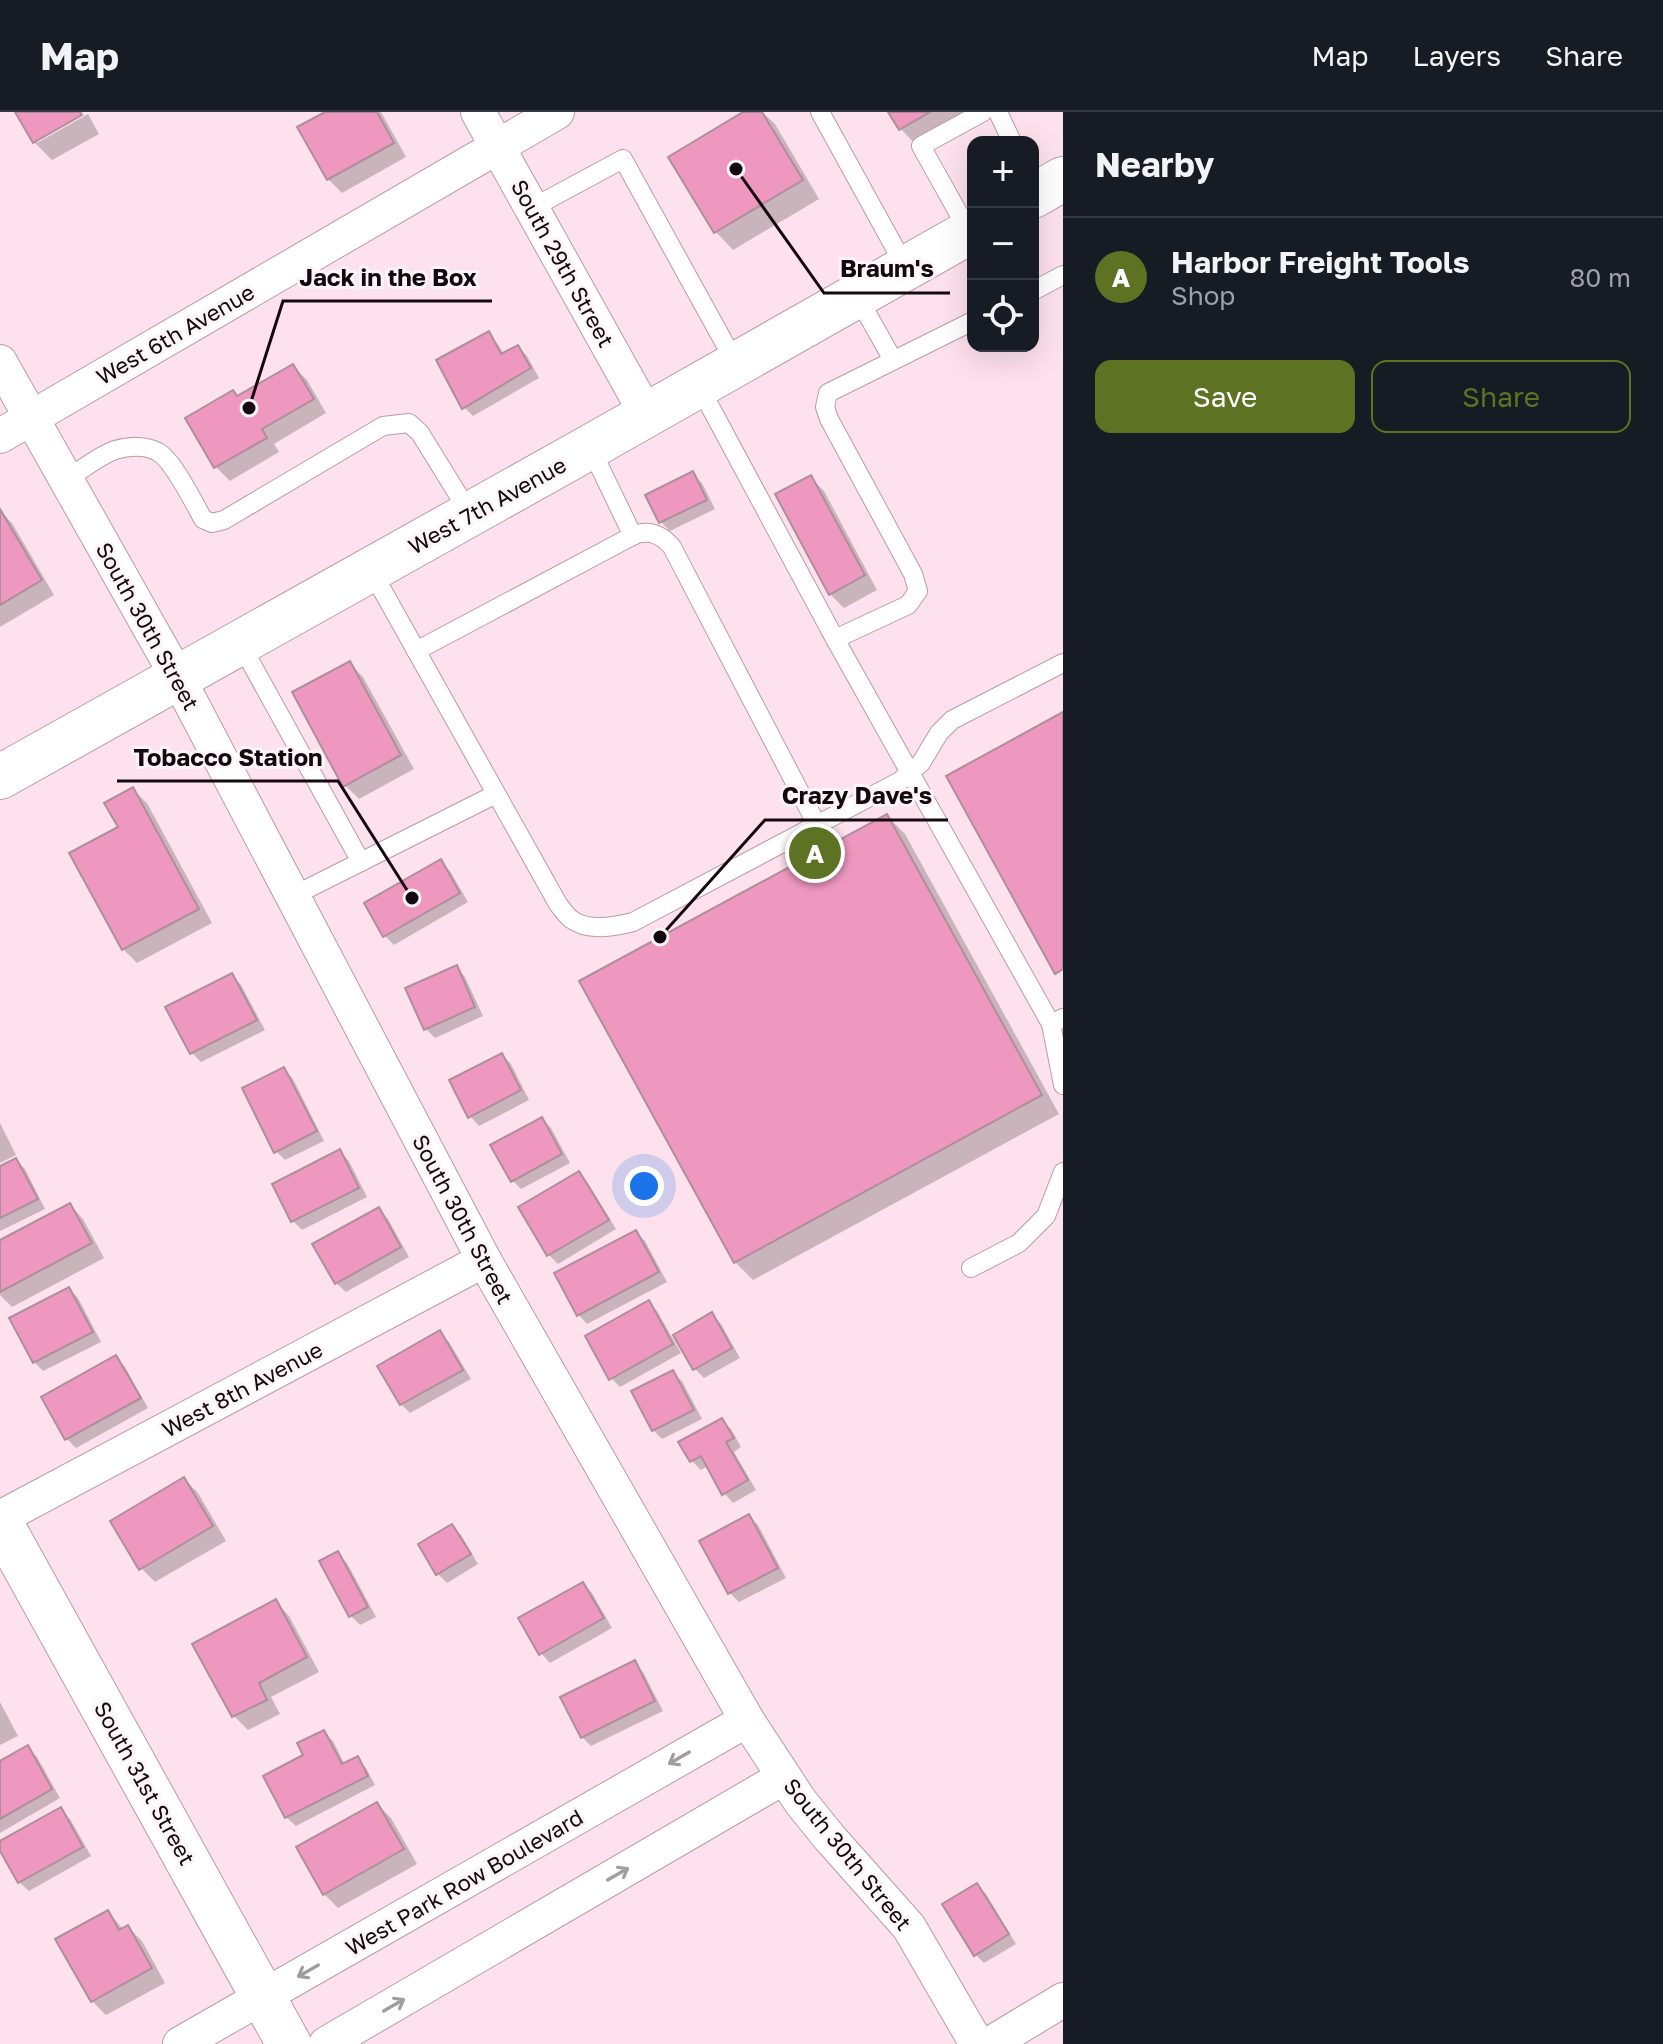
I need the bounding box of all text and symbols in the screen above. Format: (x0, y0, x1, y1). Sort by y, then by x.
text: Map (40, 33, 119, 78)
text: Map (1311, 39, 1369, 72)
text: Layers (1413, 39, 1501, 72)
text: Share (1545, 39, 1623, 72)
map controls (967, 136, 1039, 352)
button: + (967, 136, 1039, 208)
text: Nearby (1095, 144, 1215, 184)
street label: South 29th Street (506, 174, 620, 352)
button: − (967, 208, 1039, 280)
text: Harbor Freight Tools (1171, 244, 1470, 280)
callout: Braum's (824, 245, 950, 293)
callout: Jack in the Box (283, 253, 492, 301)
text: Braum's (840, 253, 934, 282)
text: Jack in the Box (299, 262, 477, 291)
text: A (1112, 262, 1130, 293)
text: 80 m (1570, 262, 1631, 293)
street label: West 6th Avenue (91, 278, 259, 390)
button: locate (967, 280, 1039, 352)
text: Shop (1171, 280, 1235, 311)
button: Save (1095, 360, 1355, 433)
button: Share (1371, 360, 1631, 433)
street label: West 7th Avenue (403, 450, 571, 560)
street label: South 30th Street (91, 537, 205, 715)
callout: Tobacco Station (117, 733, 338, 781)
text: Tobacco Station (133, 742, 323, 771)
callout: Crazy Dave's (765, 772, 948, 820)
text: Crazy Dave's (782, 780, 932, 809)
pin: A (789, 823, 841, 883)
street label: South 30th Street (407, 1130, 519, 1308)
your location (624, 1166, 664, 1206)
street label: West 8th Avenue (157, 1335, 327, 1443)
street label: South 31st Street (89, 1696, 201, 1870)
one-way arrow (668, 1750, 691, 1766)
street label: South 30th Street (778, 1772, 918, 1936)
street label: West Park Row Boulevard (341, 1803, 587, 1961)
one-way arrow (606, 1866, 629, 1882)
one-way arrow (297, 1963, 320, 1979)
one-way arrow (381, 1997, 405, 2012)

